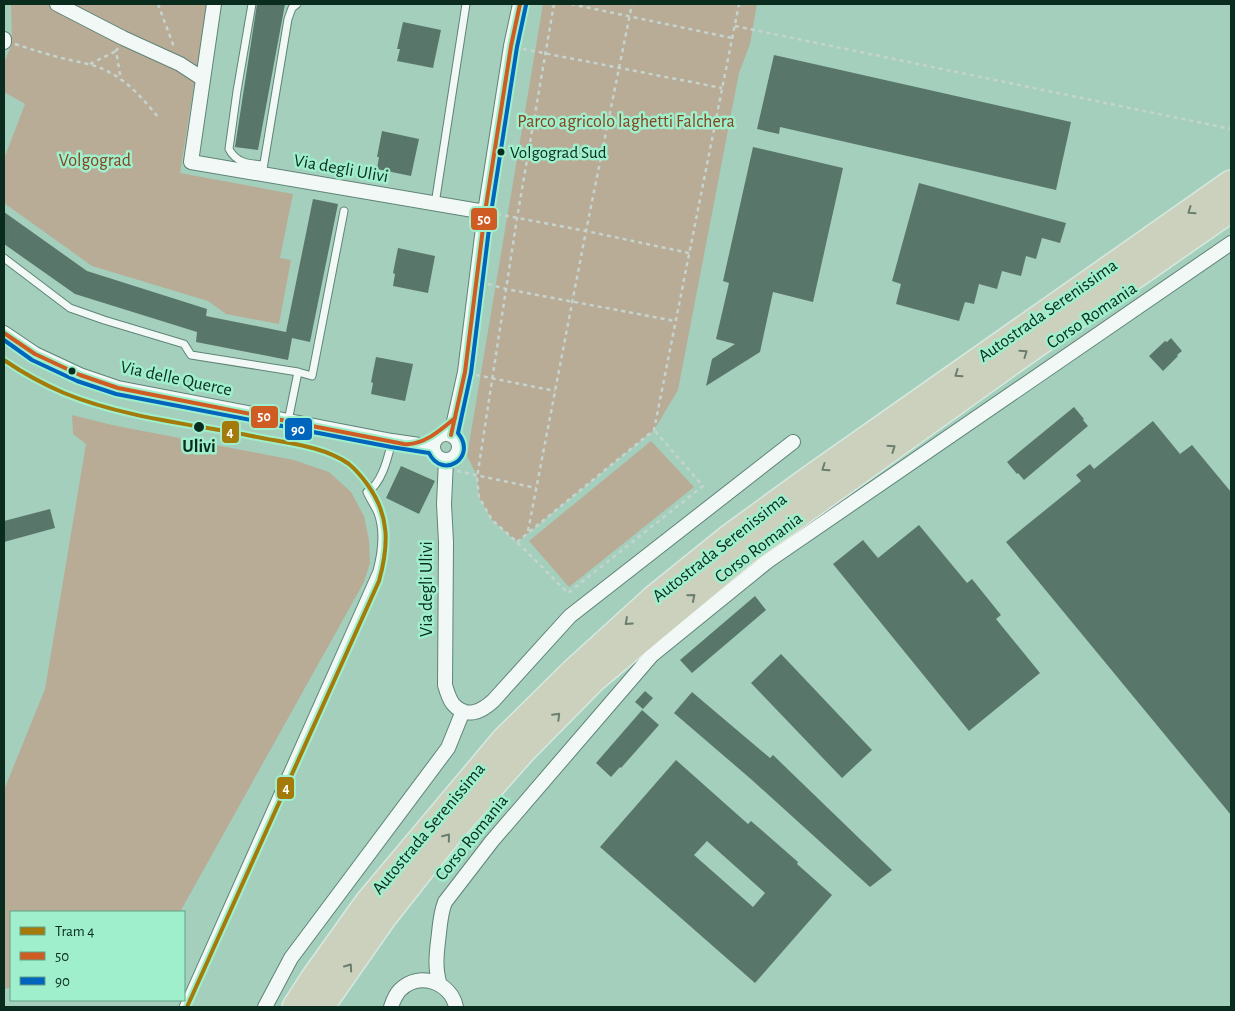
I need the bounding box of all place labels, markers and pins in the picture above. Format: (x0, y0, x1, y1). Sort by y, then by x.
place label: Volgograd Sud (510, 144, 607, 161)
marker: Volgograd Sud (496, 147, 506, 157)
unlabelled marker (67, 366, 77, 376)
marker: Ulivi (192, 420, 206, 434)
place label: Ulivi (182, 438, 216, 456)

